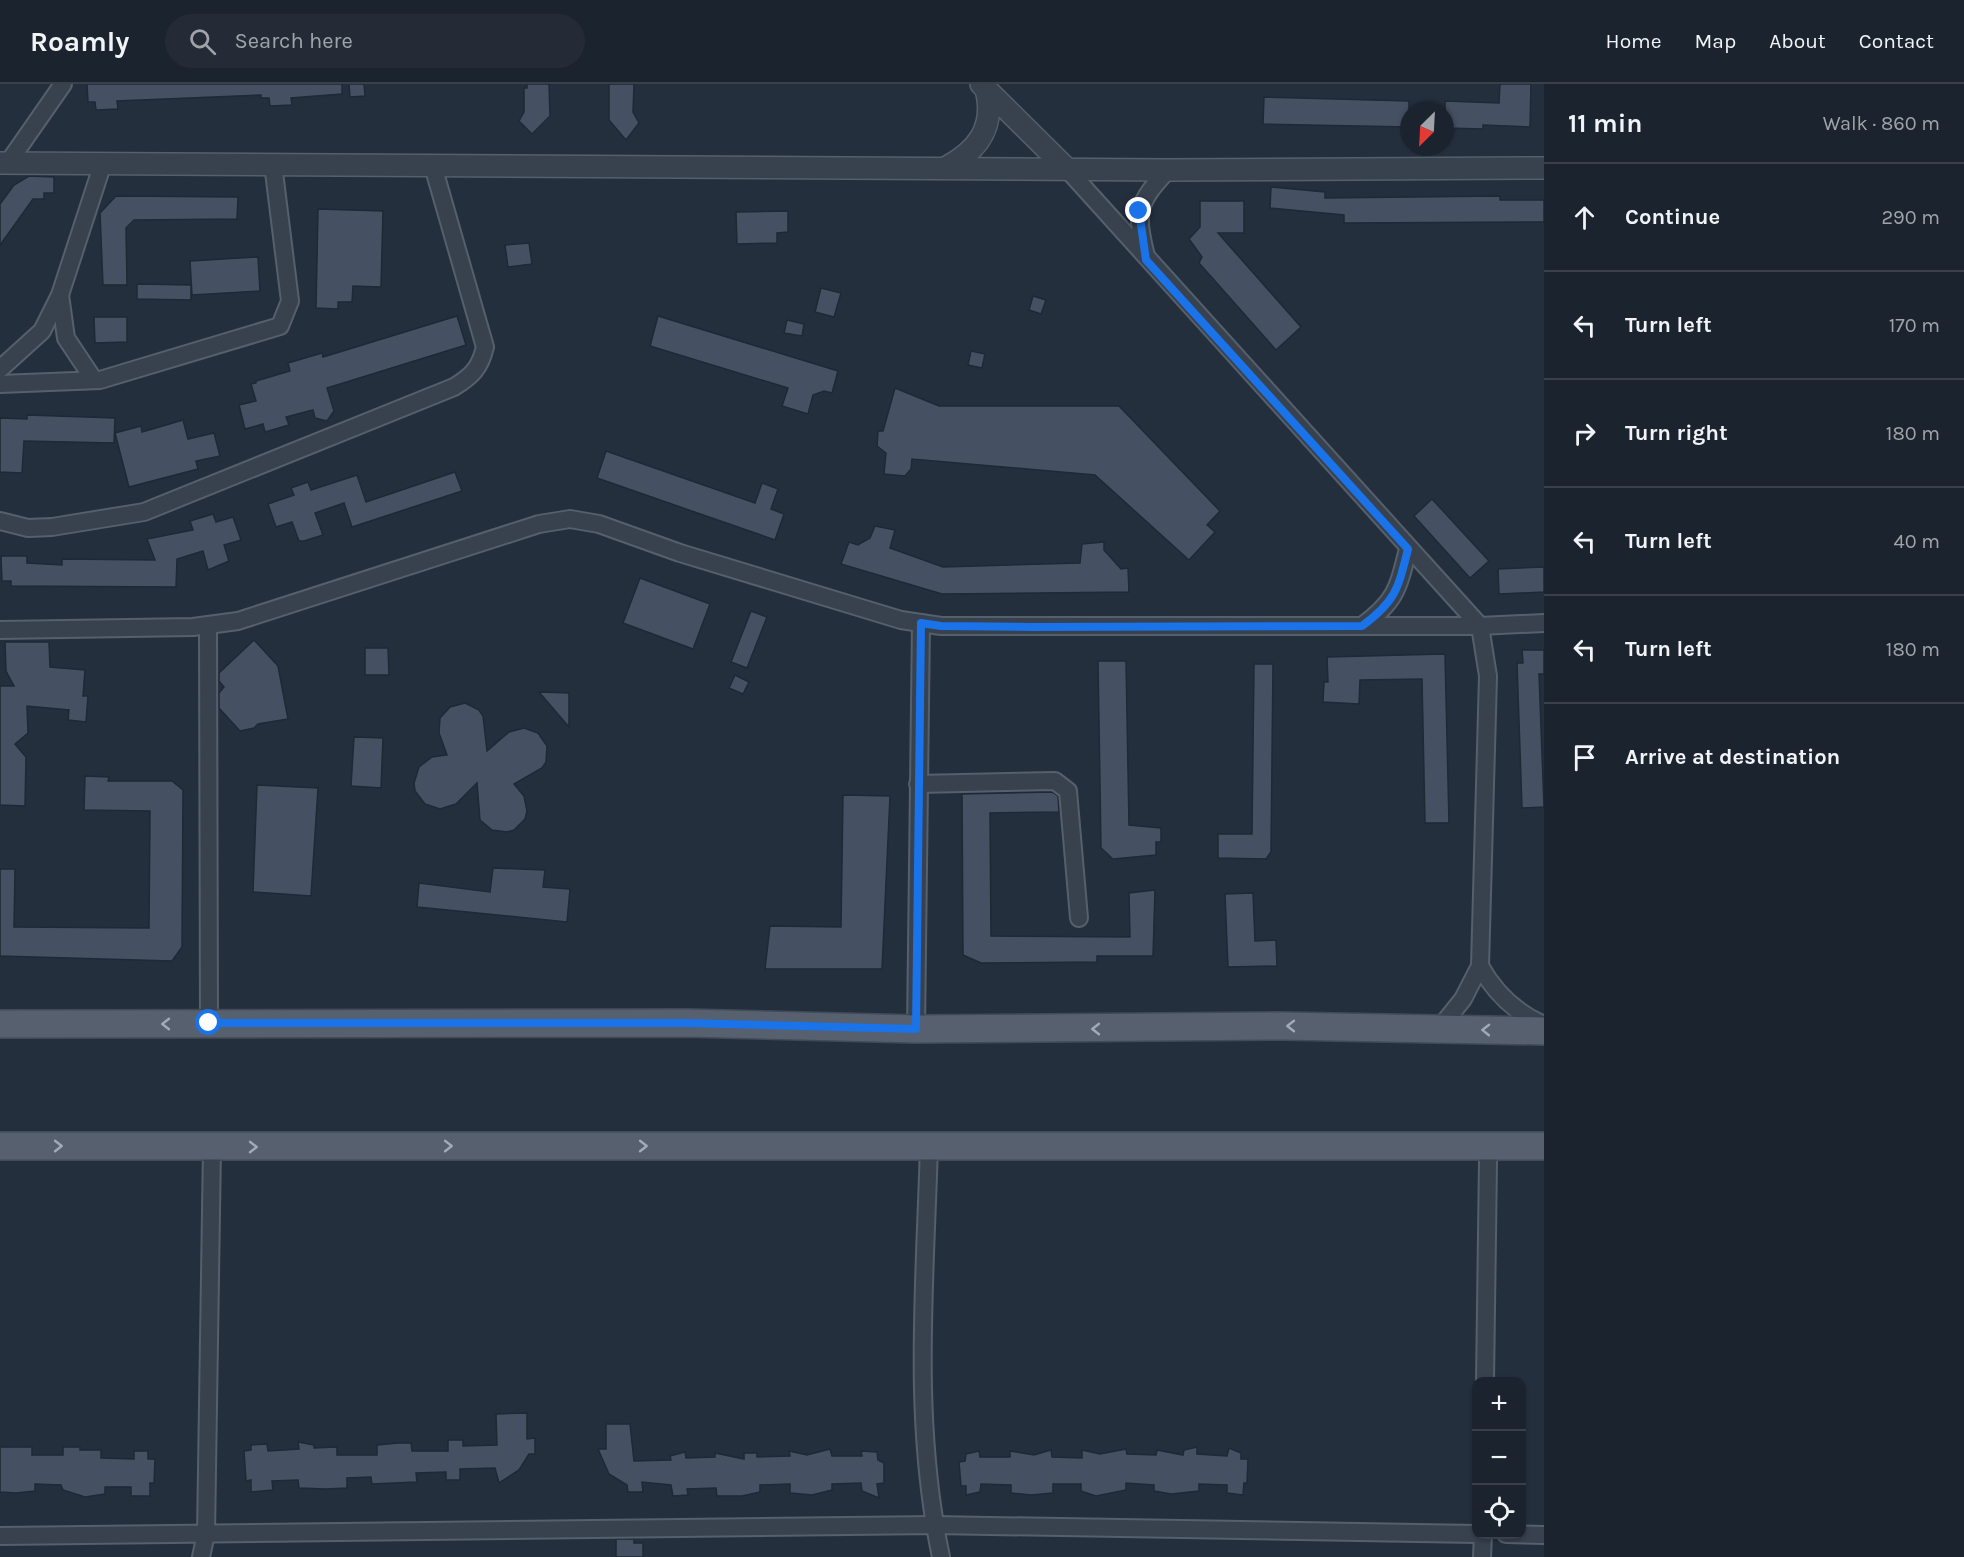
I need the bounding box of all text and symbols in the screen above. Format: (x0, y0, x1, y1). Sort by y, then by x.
search box (165, 14, 585, 68)
text: Roamly (30, 25, 129, 58)
icon: search (186, 25, 219, 58)
text: Search here (234, 28, 353, 54)
text: Home (1606, 29, 1662, 53)
text: Map (1695, 29, 1736, 53)
text: About (1769, 29, 1826, 53)
text: Contact (1859, 29, 1934, 53)
north arrow (1400, 102, 1454, 156)
text: 11 min (1568, 108, 1643, 139)
text: Walk · 860 m (1823, 112, 1940, 135)
route end (1125, 197, 1151, 223)
icon: ahead (1568, 201, 1601, 234)
text: Continue (1625, 204, 1720, 230)
text: 290 m (1881, 206, 1940, 229)
icon: left (1568, 309, 1601, 342)
text: Turn left (1625, 312, 1712, 338)
text: 170 m (1889, 314, 1940, 337)
icon: right (1568, 417, 1601, 450)
text: Turn right (1625, 420, 1728, 446)
text: 180 m (1886, 422, 1940, 445)
icon: left (1568, 525, 1601, 558)
text: Turn left (1625, 528, 1712, 554)
text: 40 m (1894, 530, 1940, 553)
icon: left (1568, 633, 1601, 666)
text: Turn left (1625, 636, 1712, 662)
text: 180 m (1886, 638, 1940, 661)
icon: arrive (1568, 741, 1601, 774)
text: Arrive at destination (1625, 744, 1840, 770)
route start (195, 1009, 221, 1035)
one-way arrow (161, 1018, 170, 1030)
one-way arrow (1286, 1020, 1295, 1032)
one-way arrow (1091, 1023, 1100, 1035)
one-way arrow (1481, 1023, 1490, 1036)
one-way arrow (54, 1140, 63, 1152)
one-way arrow (444, 1140, 453, 1152)
one-way arrow (639, 1140, 648, 1152)
one-way arrow (249, 1141, 258, 1153)
map controls (1472, 1377, 1526, 1539)
button: + (1472, 1377, 1526, 1431)
button: − (1472, 1431, 1526, 1485)
button: locate (1472, 1485, 1526, 1539)

